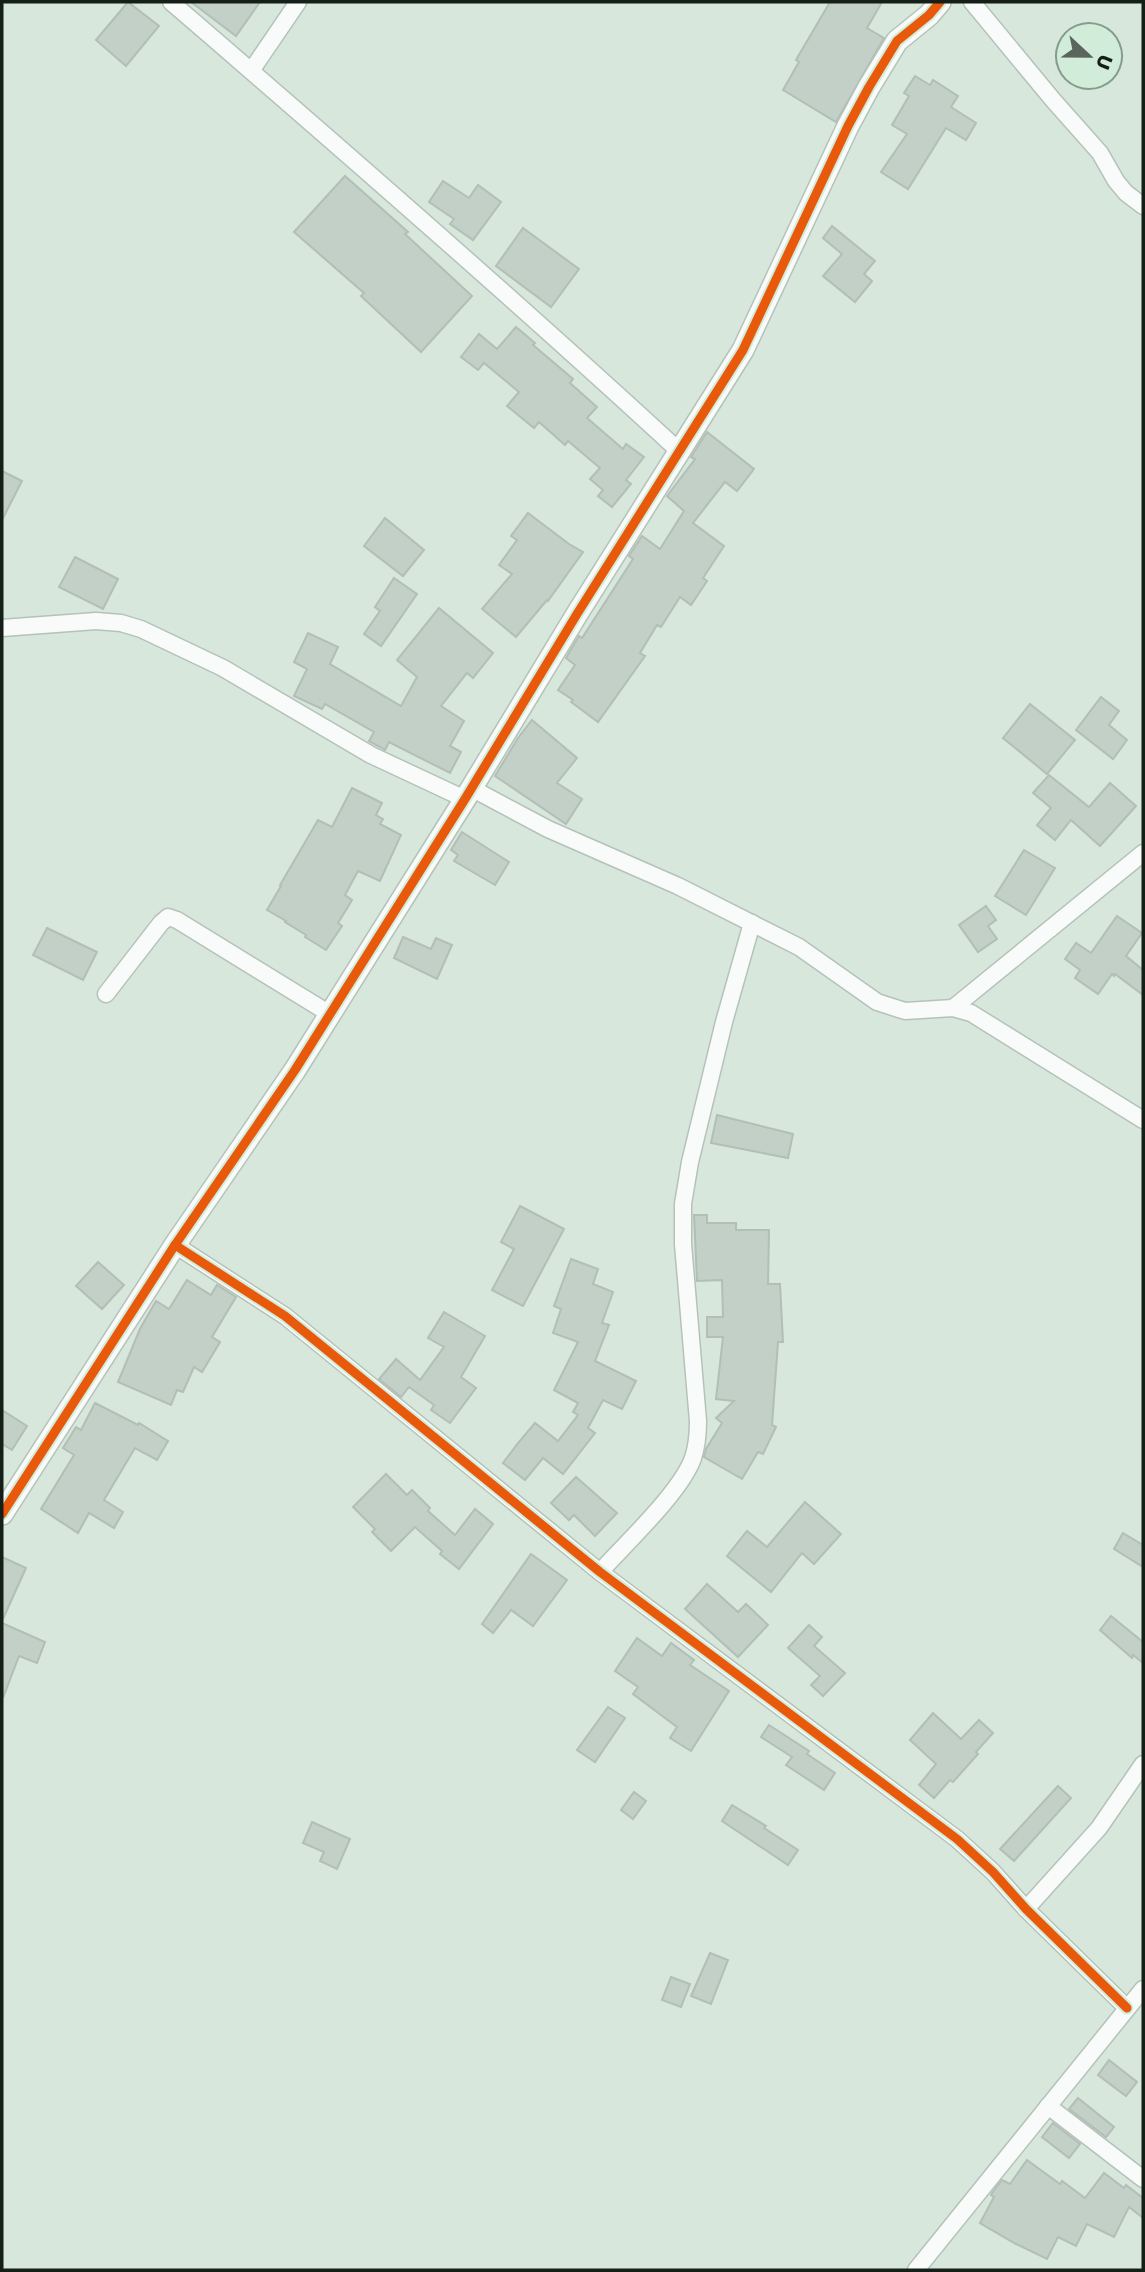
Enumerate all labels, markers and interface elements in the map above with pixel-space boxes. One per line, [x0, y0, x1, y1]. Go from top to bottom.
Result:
north arrow [1054, 21, 1124, 91]
text: U [1092, 52, 1118, 73]

